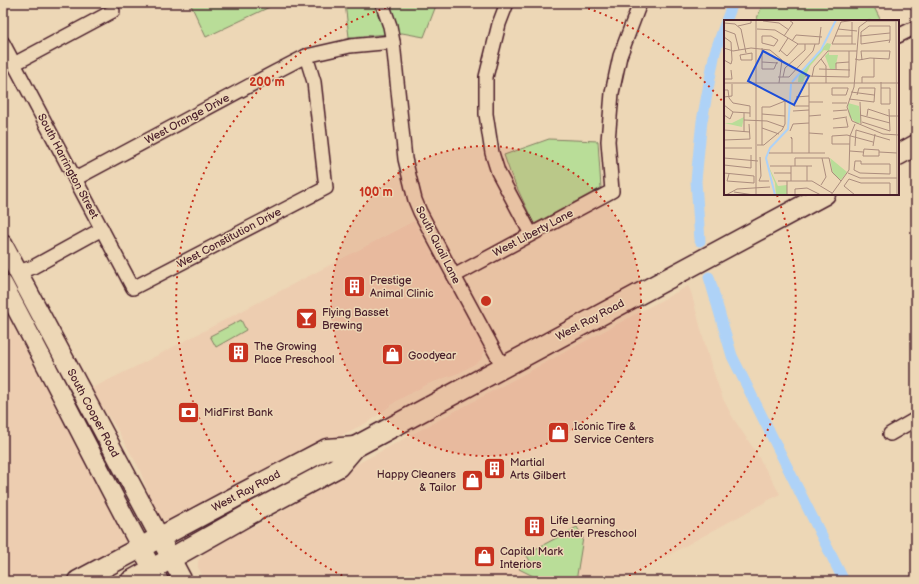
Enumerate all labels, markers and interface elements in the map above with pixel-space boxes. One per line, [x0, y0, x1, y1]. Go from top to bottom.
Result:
inset map [724, 20, 899, 195]
text: 200 m [249, 75, 285, 90]
street label: West Orange Drive [142, 91, 232, 147]
street label: South Harrington Street [35, 111, 102, 221]
text: 100 m [359, 185, 393, 200]
street label: South Quail Lane [413, 204, 463, 286]
street label: West Constitution Drive [175, 205, 284, 271]
street label: West Liberty Lane [491, 206, 576, 260]
building icon: Prestige Animal Clinic [341, 273, 367, 299]
place label: Prestige Animal Clinic [370, 274, 434, 300]
centre of rings [479, 294, 493, 308]
street label: West Ray Road [554, 297, 626, 343]
bar icon: Flying Basset Brewing [293, 305, 319, 331]
place label: Flying Basset Brewing [322, 306, 389, 332]
building icon: The Growing Place Preschool [225, 339, 251, 365]
place label: The Growing Place Preschool [254, 340, 334, 366]
shop icon: Goodyear [380, 342, 406, 368]
place label: Goodyear [408, 349, 457, 362]
street label: South Cooper Road [64, 367, 122, 459]
bank icon: MidFirst Bank [176, 399, 202, 425]
place label: MidFirst Bank [204, 406, 273, 419]
shop icon: Iconic Tire & Service Centers [546, 419, 572, 445]
place label: Iconic Tire & Service Centers [574, 420, 654, 446]
building icon: Martial Arts Gilbert [482, 455, 508, 481]
place label: Martial Arts Gilbert [510, 456, 567, 482]
shop icon: Happy Cleaners & Tailor [459, 467, 485, 493]
street label: West Ray Road [210, 468, 282, 514]
place label: Happy Cleaners & Tailor [377, 468, 457, 494]
building icon: Life Learning Center Preschool [521, 513, 547, 539]
place label: Life Learning Center Preschool [550, 514, 637, 540]
shop icon: Capital Mark Interiors [472, 544, 498, 570]
place label: Capital Mark Interiors [500, 545, 563, 571]

